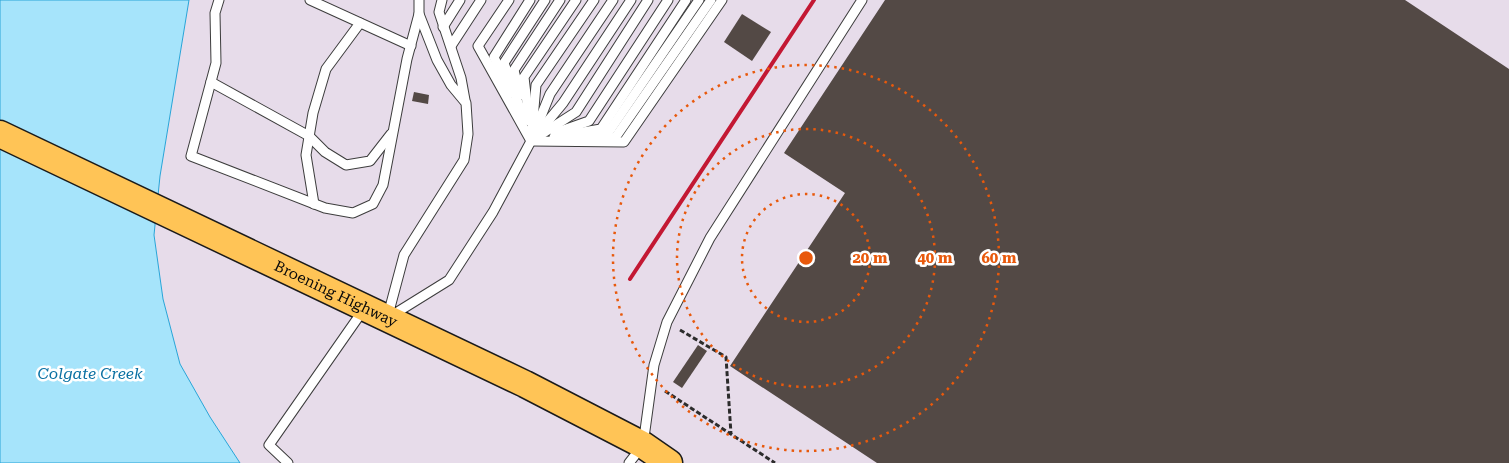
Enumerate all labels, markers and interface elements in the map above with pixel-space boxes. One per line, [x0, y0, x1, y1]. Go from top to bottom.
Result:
centre of rings [797, 249, 815, 267]
text: 20 m [852, 249, 888, 267]
text: 40 m [917, 249, 953, 267]
text: 60 m [981, 249, 1017, 267]
street label: Broening Highway [271, 257, 400, 331]
water label: Colgate Creek [37, 364, 143, 383]

